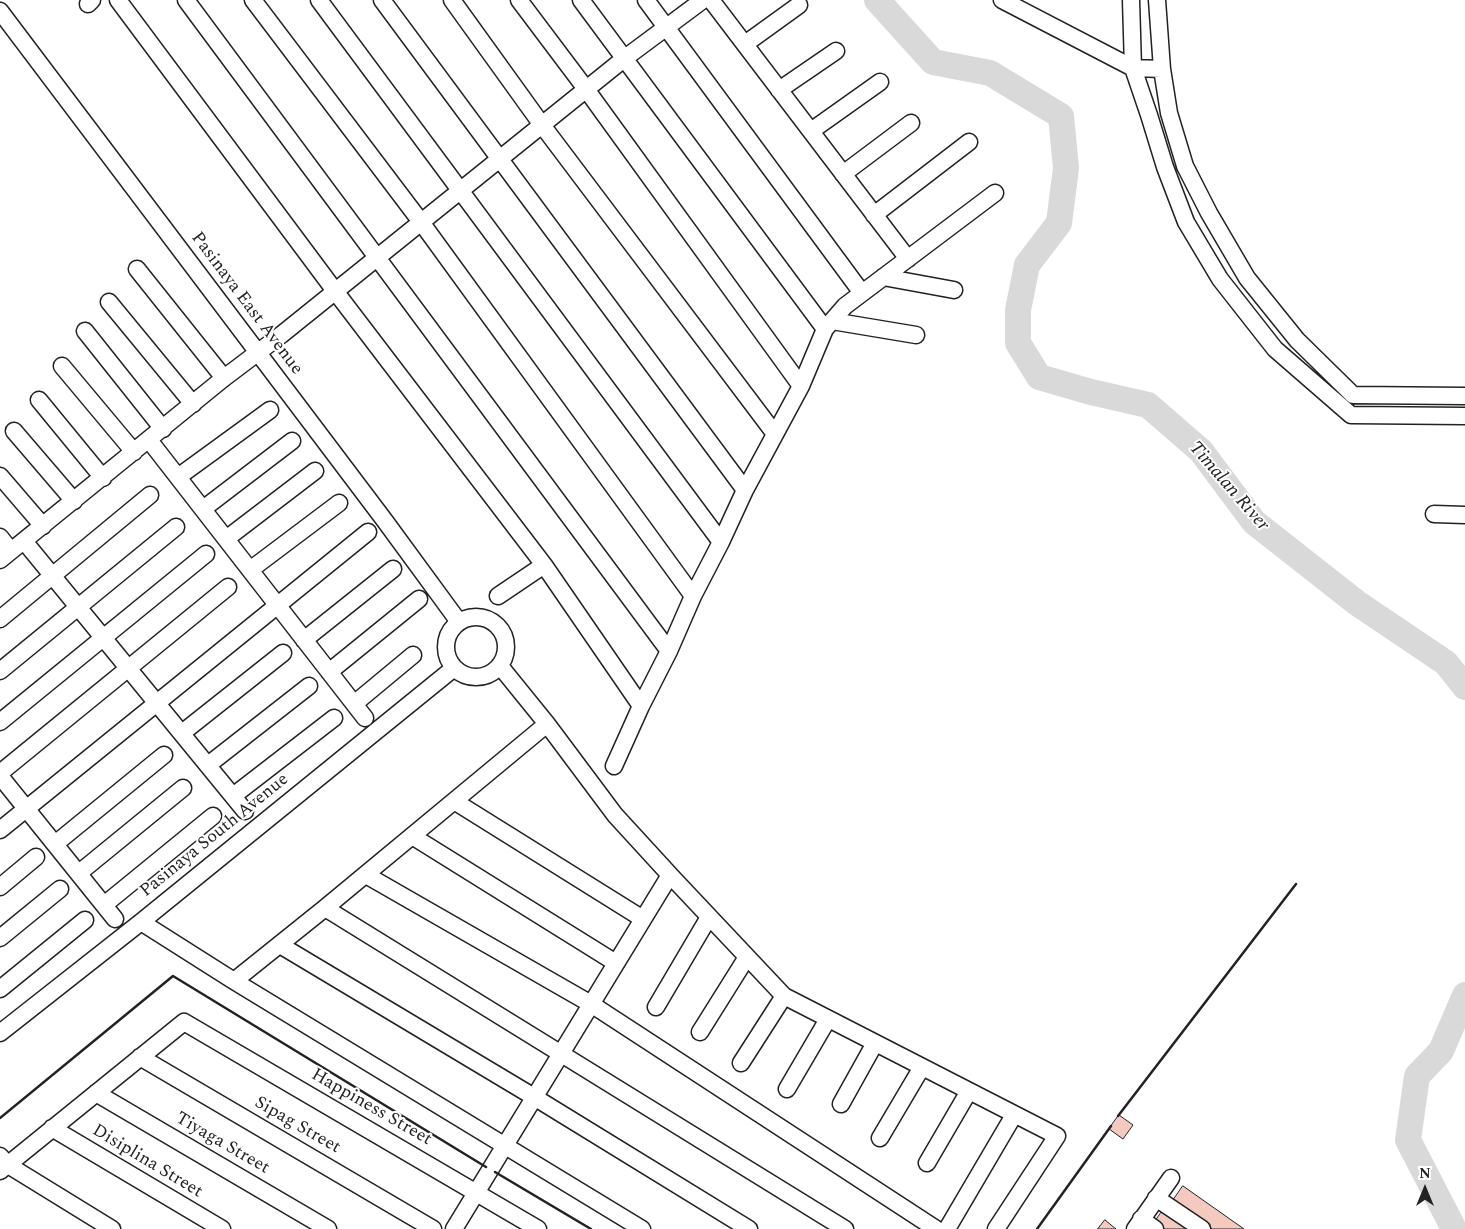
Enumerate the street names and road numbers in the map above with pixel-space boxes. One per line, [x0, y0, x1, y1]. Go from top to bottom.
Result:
street label: Pasinaya East Avenue [185, 228, 307, 380]
street label: Pasinaya South Avenue [136, 769, 294, 903]
street label: Happiness Street [307, 1065, 435, 1151]
street label: Sipag Street [250, 1093, 344, 1159]
street label: Tiyaga Street [171, 1108, 273, 1180]
street label: Disiplina Street [88, 1121, 206, 1203]

